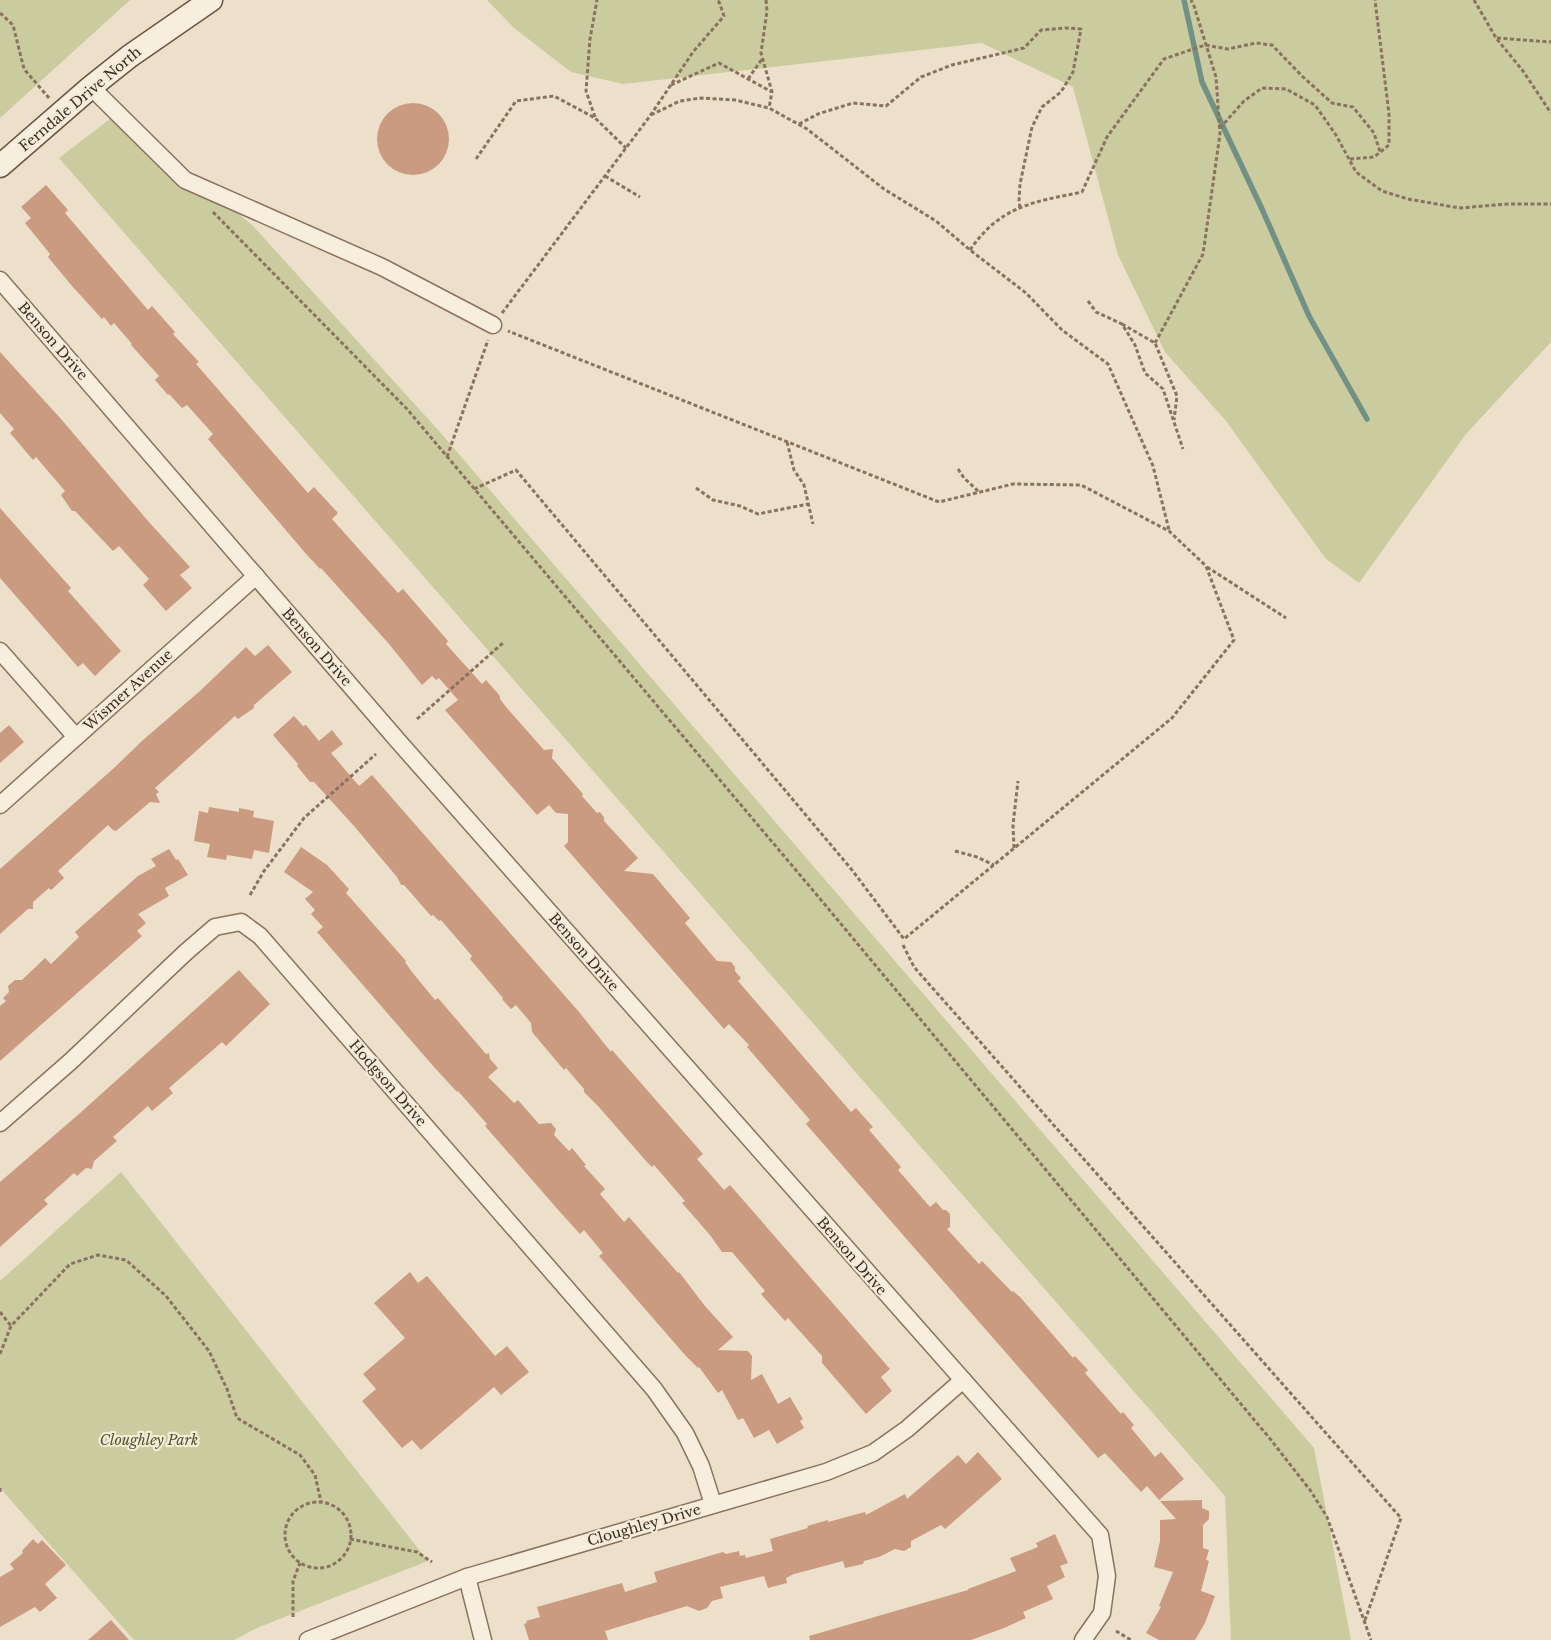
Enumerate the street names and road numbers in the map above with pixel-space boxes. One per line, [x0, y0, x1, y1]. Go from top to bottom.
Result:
street label: Ferndale Drive North [15, 42, 145, 155]
street label: Benson Drive [14, 298, 92, 384]
street label: Benson Drive [278, 604, 356, 690]
street label: Wismer Avenue [79, 645, 176, 735]
street label: Benson Drive [545, 909, 623, 995]
street label: Hodgson Drive [346, 1036, 430, 1130]
street label: Benson Drive [813, 1213, 891, 1299]
street label: Cloughley Drive [585, 1500, 703, 1550]

